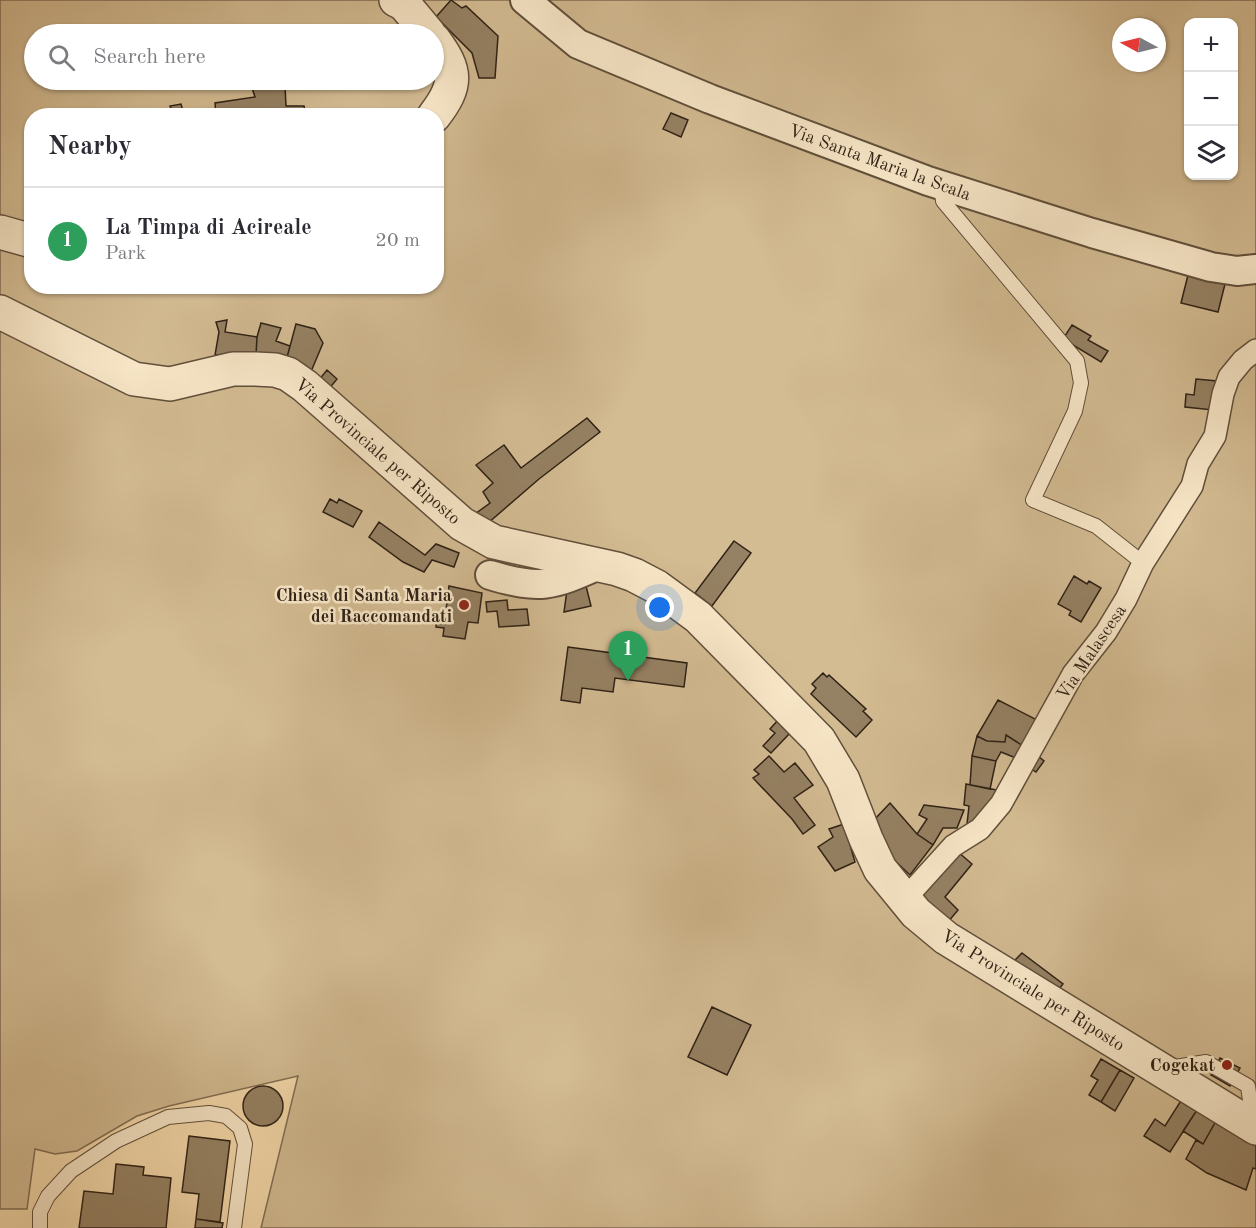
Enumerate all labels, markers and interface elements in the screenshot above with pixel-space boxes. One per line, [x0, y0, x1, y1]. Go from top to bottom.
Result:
north arrow [1112, 18, 1166, 72]
map controls [1184, 18, 1238, 180]
button: + [1184, 18, 1238, 72]
search box [24, 24, 444, 90]
icon: search [45, 41, 78, 74]
text: Search here [93, 46, 206, 68]
button: − [1184, 72, 1238, 126]
street label: Via Santa Maria la Scala [786, 122, 973, 204]
button: layers [1184, 126, 1238, 180]
text: Nearby [48, 134, 132, 160]
text: La Timpa di Acireale [105, 217, 312, 239]
text: 1 [62, 231, 73, 251]
text: 20 m [375, 231, 420, 251]
text: Park [105, 244, 146, 264]
street label: Via Provinciale per Riposto [291, 375, 464, 528]
place label: Chiesa di Santa Maria dei Raccomandati [276, 587, 452, 626]
your location [645, 593, 674, 622]
marker: Chiesa di Santa Maria dei Raccomandati [457, 598, 471, 612]
street label: Via Malascesa [1054, 602, 1130, 703]
pin: 1 [608, 632, 648, 681]
street label: Via Provinciale per Riposto [938, 927, 1127, 1055]
place label: Cogekat [1150, 1057, 1215, 1075]
marker: Cogekat [1220, 1058, 1234, 1072]

